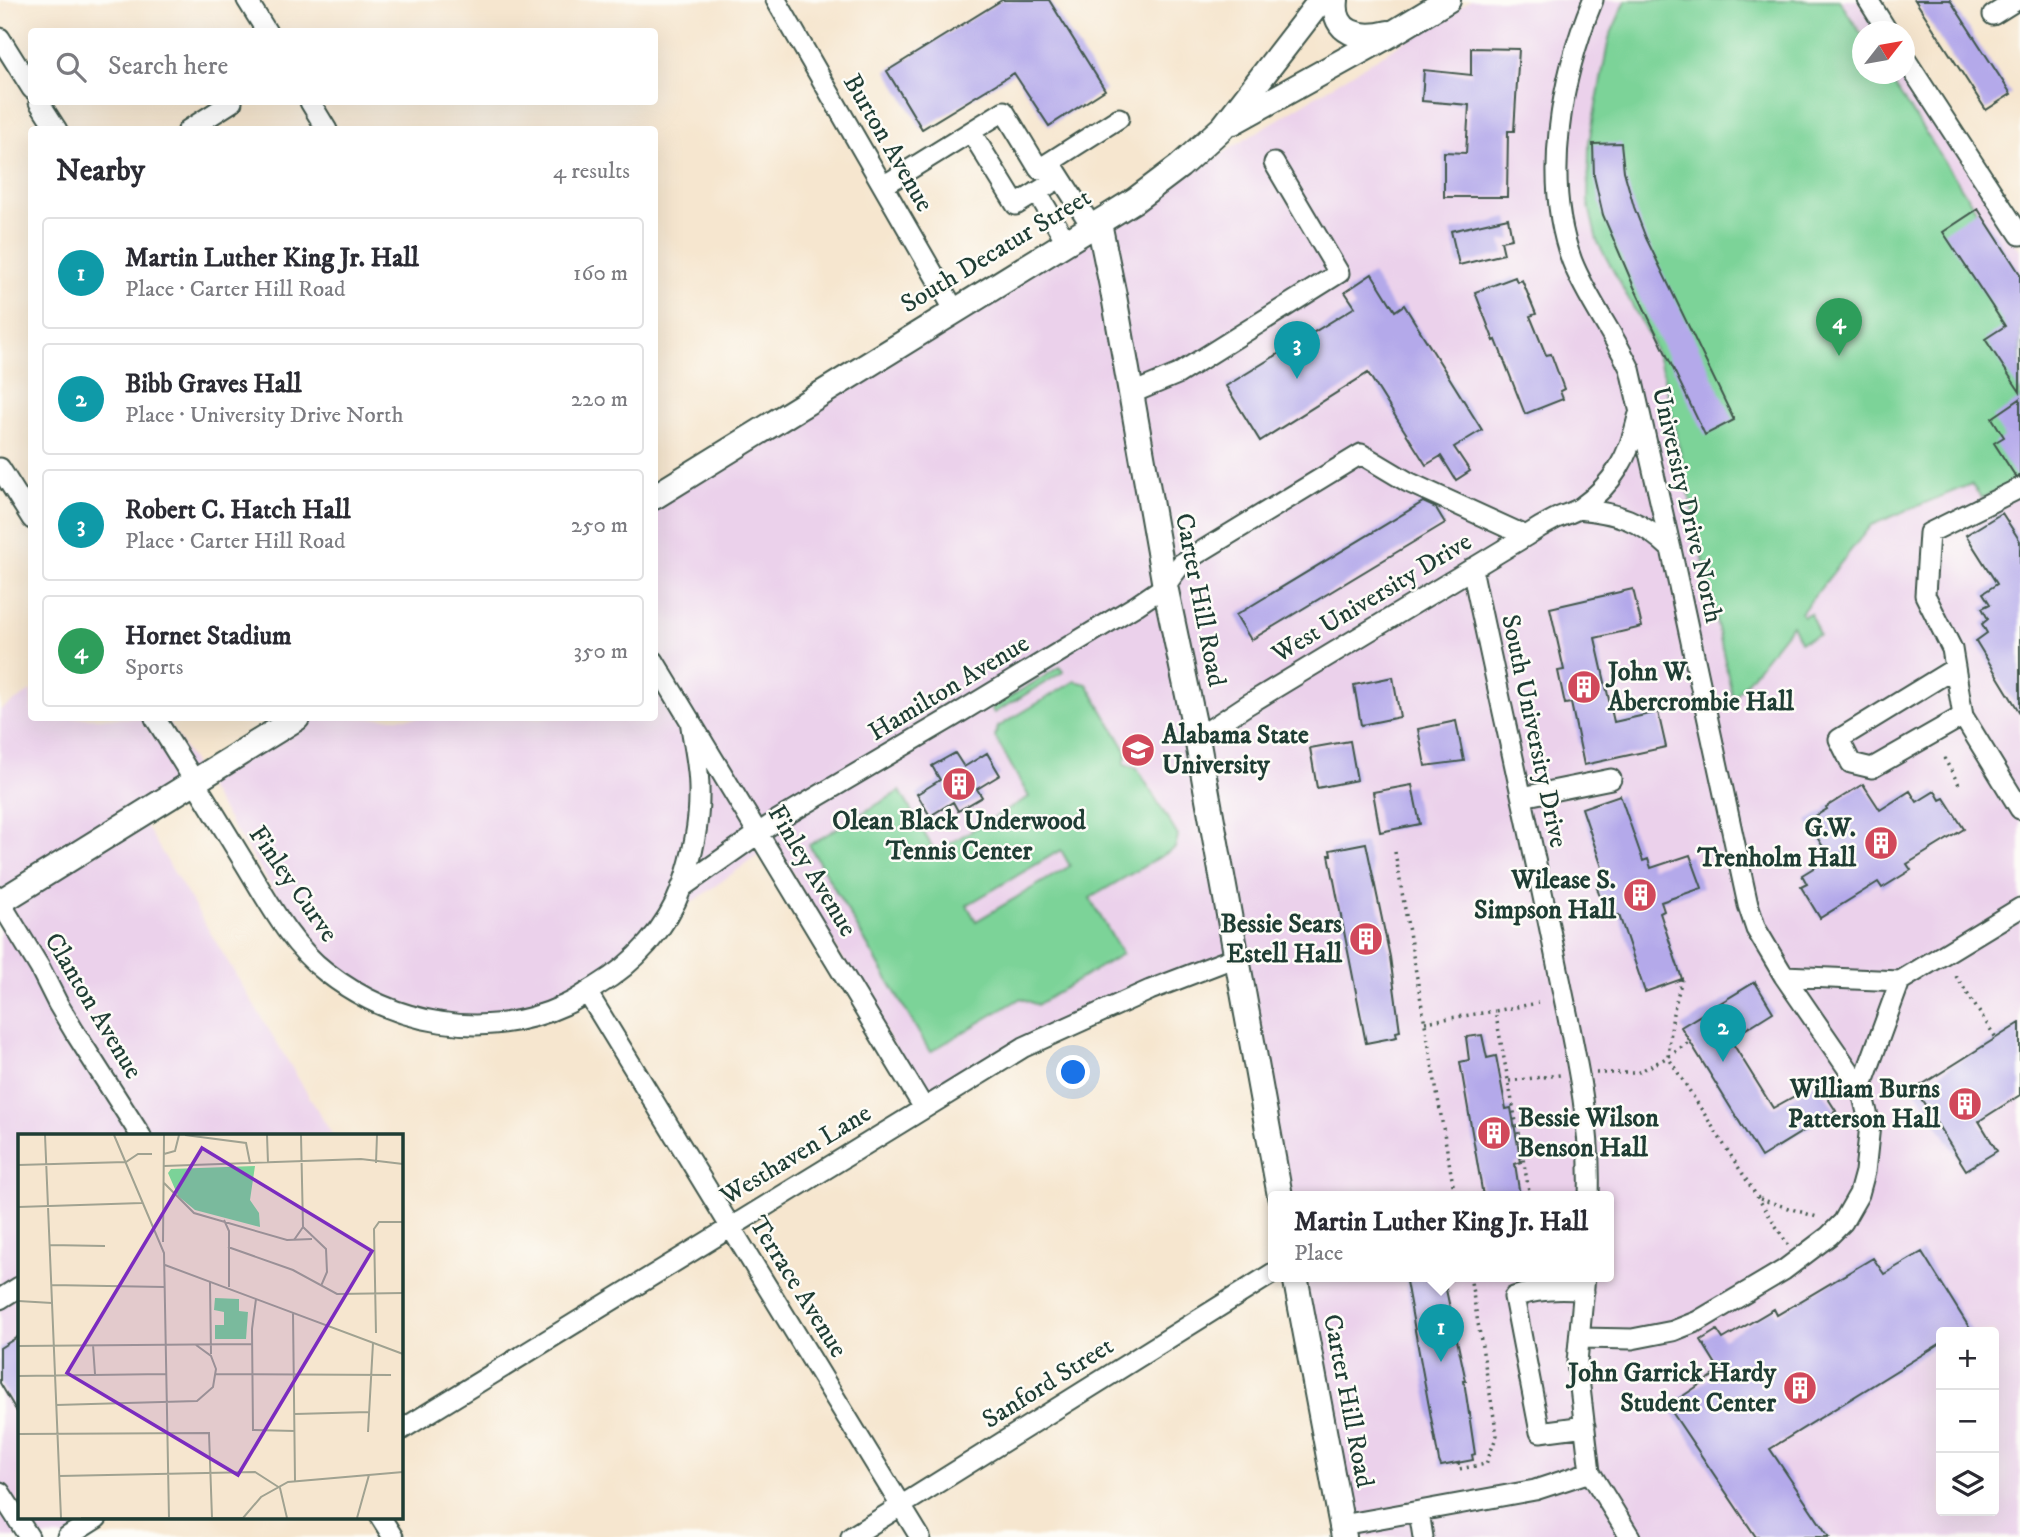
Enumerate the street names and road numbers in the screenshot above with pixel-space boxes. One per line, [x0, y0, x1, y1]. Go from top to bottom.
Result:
street label: Burton Avenue [835, 68, 941, 218]
street label: South Decatur Street [895, 181, 1097, 321]
street label: University Drive North [1644, 384, 1730, 627]
street label: Carter Hill Road [1167, 511, 1233, 690]
street label: West University Drive [1265, 525, 1478, 671]
street label: South University Drive [1493, 611, 1575, 851]
street label: Hamilton Avenue [863, 627, 1035, 749]
street label: Finley Avenue [760, 799, 864, 943]
street label: Finley Curve [241, 819, 345, 949]
street label: Clanton Avenue [36, 927, 150, 1085]
street label: Westhaven Lane [714, 1097, 877, 1214]
street label: Terrace Avenue [741, 1210, 855, 1364]
street label: Carter Hill Road [1315, 1312, 1381, 1491]
street label: Sanford Street [976, 1330, 1120, 1436]

